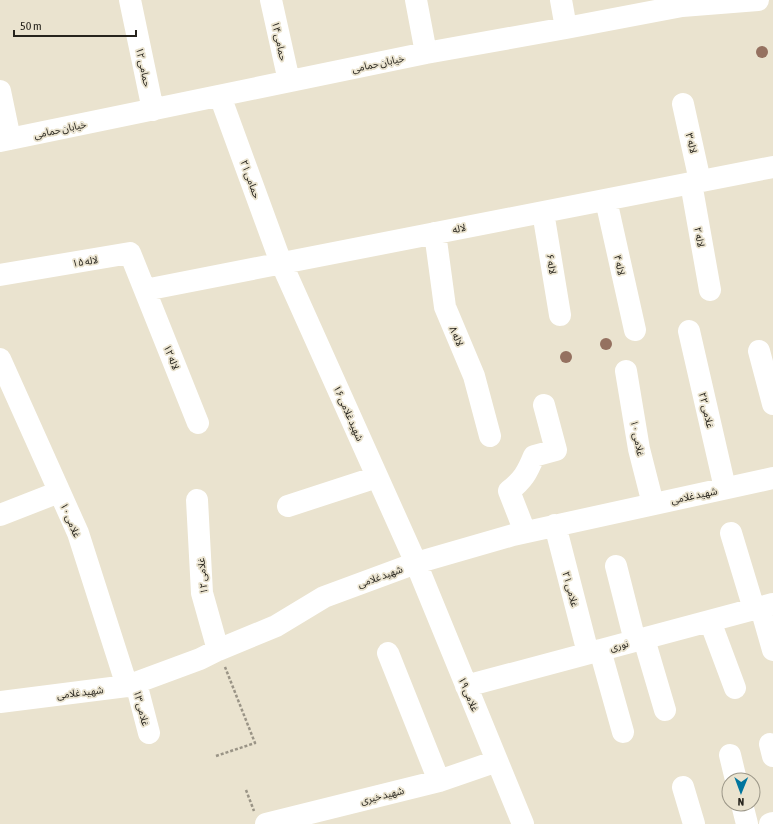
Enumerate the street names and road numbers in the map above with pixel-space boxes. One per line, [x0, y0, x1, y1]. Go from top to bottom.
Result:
street label: حمامی ۱۴ [270, 20, 289, 62]
street label: حمامی ۱۲ [134, 46, 153, 88]
street label: خیابان حمامی [351, 53, 406, 74]
street label: خیابان حمامی [33, 119, 88, 140]
street label: لاله ۳ [684, 132, 699, 154]
street label: حمامی ۲۱ [239, 158, 263, 200]
street label: لاله [452, 222, 467, 235]
street label: لاله ۲ [692, 226, 707, 248]
street label: لاله ۶ [544, 253, 559, 275]
street label: لاله ۱۵ [71, 254, 99, 269]
street label: لاله ۴ [612, 254, 627, 276]
street label: لاله ۸ [447, 325, 466, 348]
street label: لاله ۱۲ [162, 343, 182, 371]
street label: شهید غلامی ۱۶ [331, 384, 366, 443]
street label: غلامی ۲۲ [697, 391, 716, 429]
street label: غلامی ۱۰ [629, 419, 646, 457]
street label: شهید غلامی [670, 485, 718, 506]
street label: غلامی ۱۰ [58, 501, 83, 539]
street label: غلامی ۱۲ [195, 557, 210, 595]
street label: شهید غلامی [356, 563, 404, 590]
street label: غلامی ۲۱ [560, 570, 581, 608]
street label: نوری [609, 638, 630, 654]
street label: غلامی ۱۹ [456, 675, 481, 713]
street label: شهید غلامی [56, 684, 104, 701]
street label: غلامی ۱۳ [132, 689, 151, 727]
street label: شهید خیری [359, 785, 405, 807]

